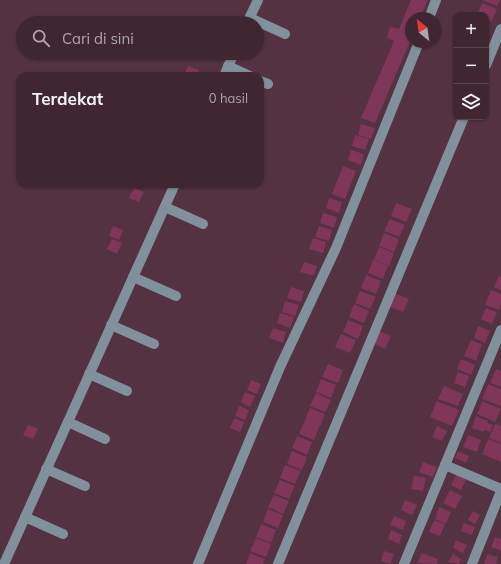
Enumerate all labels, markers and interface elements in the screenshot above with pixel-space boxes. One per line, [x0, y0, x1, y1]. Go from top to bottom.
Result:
north arrow [405, 12, 441, 48]
map controls [453, 12, 489, 120]
button: + [453, 12, 489, 48]
search box [16, 16, 264, 60]
icon: search [30, 27, 52, 49]
text: Cari di sini [62, 29, 134, 48]
button: − [453, 48, 489, 84]
button: layers [453, 84, 489, 120]
text: Terdekat [32, 88, 103, 109]
text: 0 hasil [209, 90, 248, 106]

